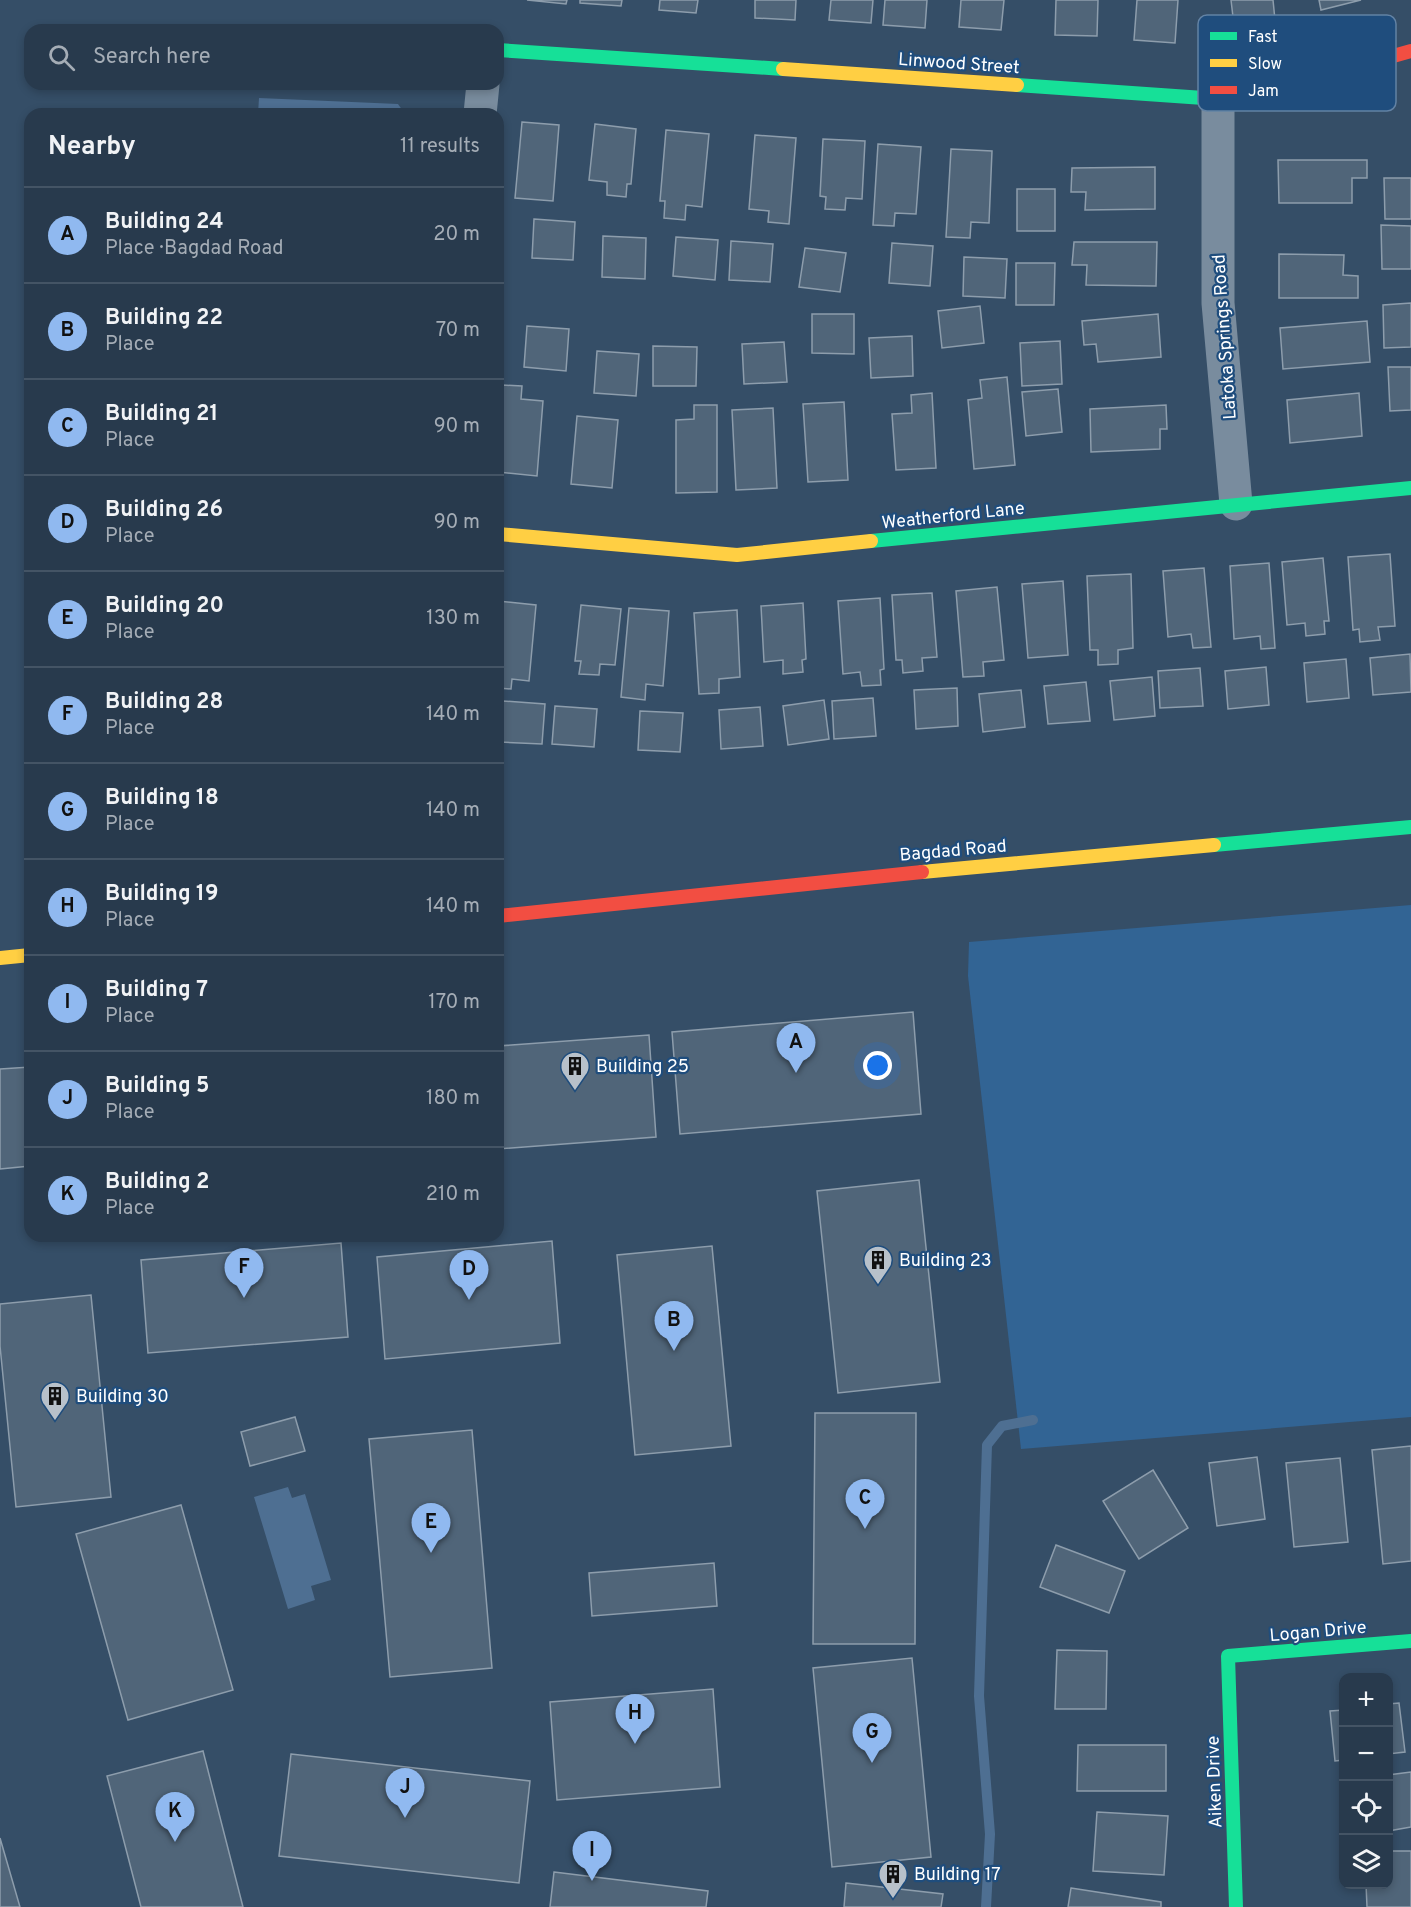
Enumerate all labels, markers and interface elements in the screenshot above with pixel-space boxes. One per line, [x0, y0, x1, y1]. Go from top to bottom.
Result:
legend [1198, 15, 1396, 111]
search box [24, 24, 504, 90]
text: Fast [1248, 28, 1278, 48]
icon: search [45, 41, 78, 74]
text: Search here [93, 44, 211, 71]
street label: Linwood Street [897, 49, 1020, 80]
text: Slow [1248, 55, 1282, 75]
text: Jam [1248, 82, 1279, 102]
text: Nearby [48, 131, 136, 164]
text: 11 results [400, 134, 480, 160]
text: Building 24 [105, 209, 224, 236]
text: A [60, 222, 75, 248]
text: 20 m [433, 222, 480, 248]
text: Place · Bagdad Road [105, 236, 284, 262]
street label: Latoka Springs Road [1208, 253, 1243, 420]
text: Building 22 [105, 305, 223, 332]
text: B [61, 318, 74, 344]
text: 70 m [436, 318, 480, 344]
text: Place [105, 332, 155, 358]
text: Building 21 [105, 401, 218, 428]
text: C [61, 414, 74, 440]
text: 90 m [434, 414, 480, 440]
text: Place [105, 428, 155, 454]
text: Building 26 [105, 497, 223, 524]
street label: Weatherford Lane [881, 498, 1026, 535]
text: D [60, 510, 75, 536]
text: 90 m [434, 510, 480, 536]
text: Place [105, 524, 155, 550]
text: Building 20 [105, 593, 224, 620]
text: E [61, 606, 74, 632]
text: 130 m [426, 606, 480, 632]
text: Place [105, 620, 155, 646]
text: Building 28 [105, 689, 223, 716]
text: F [62, 702, 73, 728]
text: 140 m [426, 702, 480, 728]
text: Place [105, 716, 155, 742]
text: Building 18 [105, 785, 219, 812]
text: G [61, 798, 74, 824]
text: 140 m [426, 798, 480, 824]
text: Place [105, 812, 155, 838]
street label: Bagdad Road [899, 835, 1008, 868]
text: Building 19 [105, 881, 218, 908]
text: H [60, 894, 75, 920]
text: 140 m [426, 894, 480, 920]
text: Place [105, 908, 155, 934]
text: Building 7 [105, 977, 208, 1004]
text: I [65, 990, 70, 1016]
text: 170 m [428, 990, 480, 1016]
text: Place [105, 1004, 155, 1030]
pin: A [776, 1024, 816, 1073]
building icon: Building 25 [559, 1050, 591, 1092]
your location [863, 1051, 892, 1080]
place label: Building 25 [596, 1056, 689, 1079]
text: Building 5 [105, 1073, 210, 1100]
text: J [62, 1086, 73, 1112]
text: 180 m [426, 1086, 480, 1112]
text: Place [105, 1100, 155, 1126]
text: Building 2 [105, 1169, 210, 1196]
text: K [60, 1182, 75, 1208]
text: 210 m [426, 1182, 480, 1208]
text: Place [105, 1196, 155, 1222]
building icon: Building 23 [862, 1244, 894, 1286]
pin: F [224, 1248, 264, 1298]
pin: D [450, 1250, 488, 1300]
place label: Building 23 [899, 1250, 992, 1273]
pin: B [654, 1302, 694, 1351]
building icon: Building 30 [39, 1380, 71, 1422]
place label: Building 30 [76, 1386, 169, 1409]
pin: C [846, 1480, 884, 1529]
pin: E [412, 1504, 450, 1553]
street label: Logan Drive [1269, 1617, 1368, 1648]
map controls [1339, 1673, 1393, 1889]
button: + [1339, 1673, 1393, 1727]
pin: H [616, 1694, 654, 1744]
pin: G [852, 1714, 892, 1763]
button: − [1339, 1727, 1393, 1781]
street label: Aiken Drive [1202, 1735, 1229, 1829]
pin: J [386, 1768, 424, 1818]
button: locate [1339, 1781, 1393, 1835]
pin: K [156, 1792, 195, 1842]
pin: I [572, 1832, 612, 1881]
button: layers [1339, 1835, 1393, 1889]
building icon: Building 17 [877, 1858, 909, 1900]
place label: Building 17 [914, 1864, 1001, 1887]

